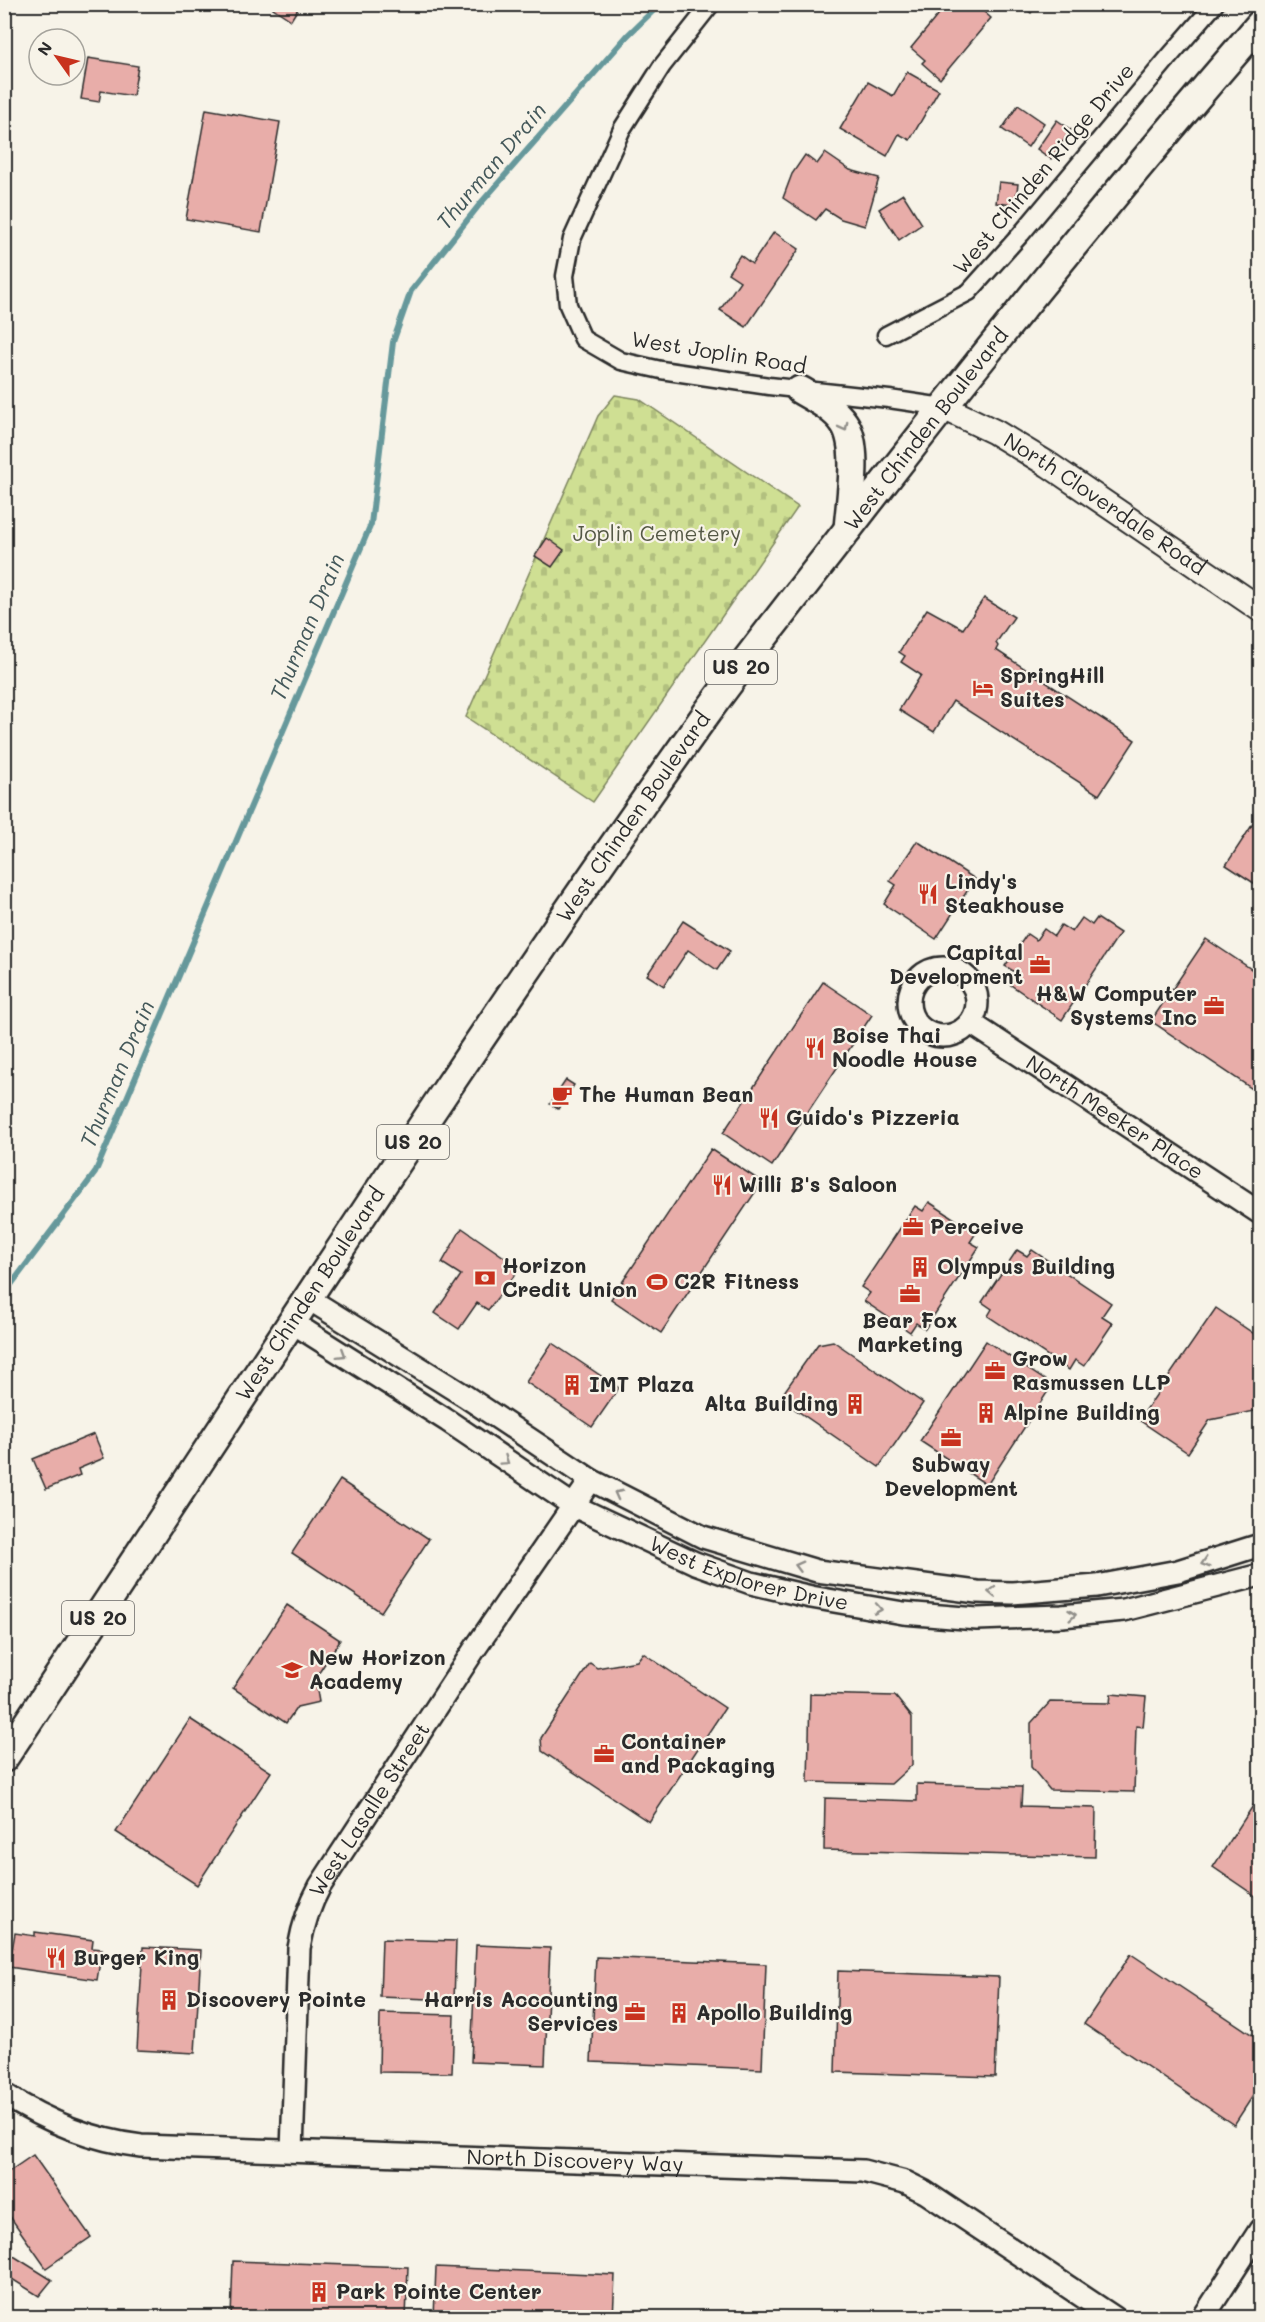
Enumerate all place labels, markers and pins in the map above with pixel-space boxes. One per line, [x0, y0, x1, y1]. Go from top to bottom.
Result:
place label: SpringHill Suites [1000, 661, 1104, 712]
hotel icon: SpringHill Suites [971, 676, 995, 700]
place label: Lindy's Steakhouse [945, 867, 1064, 918]
restaurant icon: Lindy's Steakhouse [916, 882, 940, 906]
place label: Capital Development [889, 938, 1023, 989]
office icon: Capital Development [1028, 953, 1052, 977]
place label: H&W Computer Systems Inc [1036, 979, 1197, 1031]
office icon: H&W Computer Systems Inc [1202, 994, 1226, 1018]
place label: Boise Thai Noodle House [832, 1021, 977, 1072]
restaurant icon: Boise Thai Noodle House [803, 1036, 827, 1060]
place label: The Human Bean [579, 1080, 753, 1107]
cafe icon: The Human Bean [550, 1083, 574, 1107]
place label: Guido's Pizzeria [786, 1103, 960, 1130]
restaurant icon: Guido's Pizzeria [757, 1106, 781, 1130]
place label: Willi B's Saloon [739, 1170, 897, 1197]
restaurant icon: Willi B's Saloon [710, 1173, 734, 1197]
place label: Perceive [930, 1212, 1024, 1239]
office icon: Perceive [901, 1215, 925, 1239]
place label: Horizon Credit Union [502, 1251, 637, 1302]
place label: Olympus Building [937, 1252, 1115, 1280]
building icon: Olympus Building [908, 1255, 932, 1279]
bank icon: Horizon Credit Union [473, 1266, 497, 1290]
place label: C2R Fitness [674, 1267, 799, 1294]
sports icon: C2R Fitness [645, 1270, 669, 1294]
office icon: Bear Fox Marketing [898, 1282, 922, 1306]
place label: Bear Fox Marketing [857, 1306, 963, 1357]
place label: Grow Rasmussen LLP [1012, 1344, 1171, 1395]
office icon: Grow Rasmussen LLP [983, 1359, 1007, 1383]
place label: IMT Plaza [589, 1370, 694, 1397]
building icon: IMT Plaza [560, 1373, 584, 1397]
place label: Alta Building [704, 1389, 838, 1416]
building icon: Alta Building [843, 1392, 867, 1416]
place label: Alpine Building [1003, 1398, 1160, 1425]
building icon: Alpine Building [974, 1401, 998, 1425]
office icon: Subway Development [939, 1426, 963, 1450]
place label: Subway Development [884, 1450, 1018, 1501]
place label: New Horizon Academy [309, 1643, 446, 1695]
school or university icon: New Horizon Academy [280, 1658, 304, 1682]
place label: Container and Packaging [621, 1727, 775, 1778]
office icon: Container and Packaging [592, 1742, 616, 1766]
place label: Burger King [73, 1943, 199, 1970]
restaurant icon: Burger King [44, 1946, 68, 1970]
place label: Discovery Pointe [186, 1985, 366, 2013]
place label: Harris Accounting Services [423, 1985, 618, 2036]
building icon: Discovery Pointe [157, 1988, 181, 2012]
place label: Apollo Building [696, 1998, 852, 2025]
office icon: Harris Accounting Services [623, 2000, 647, 2024]
building icon: Apollo Building [667, 2001, 691, 2025]
place label: Park Pointe Center [336, 2277, 542, 2304]
building icon: Park Pointe Center [307, 2280, 331, 2304]

